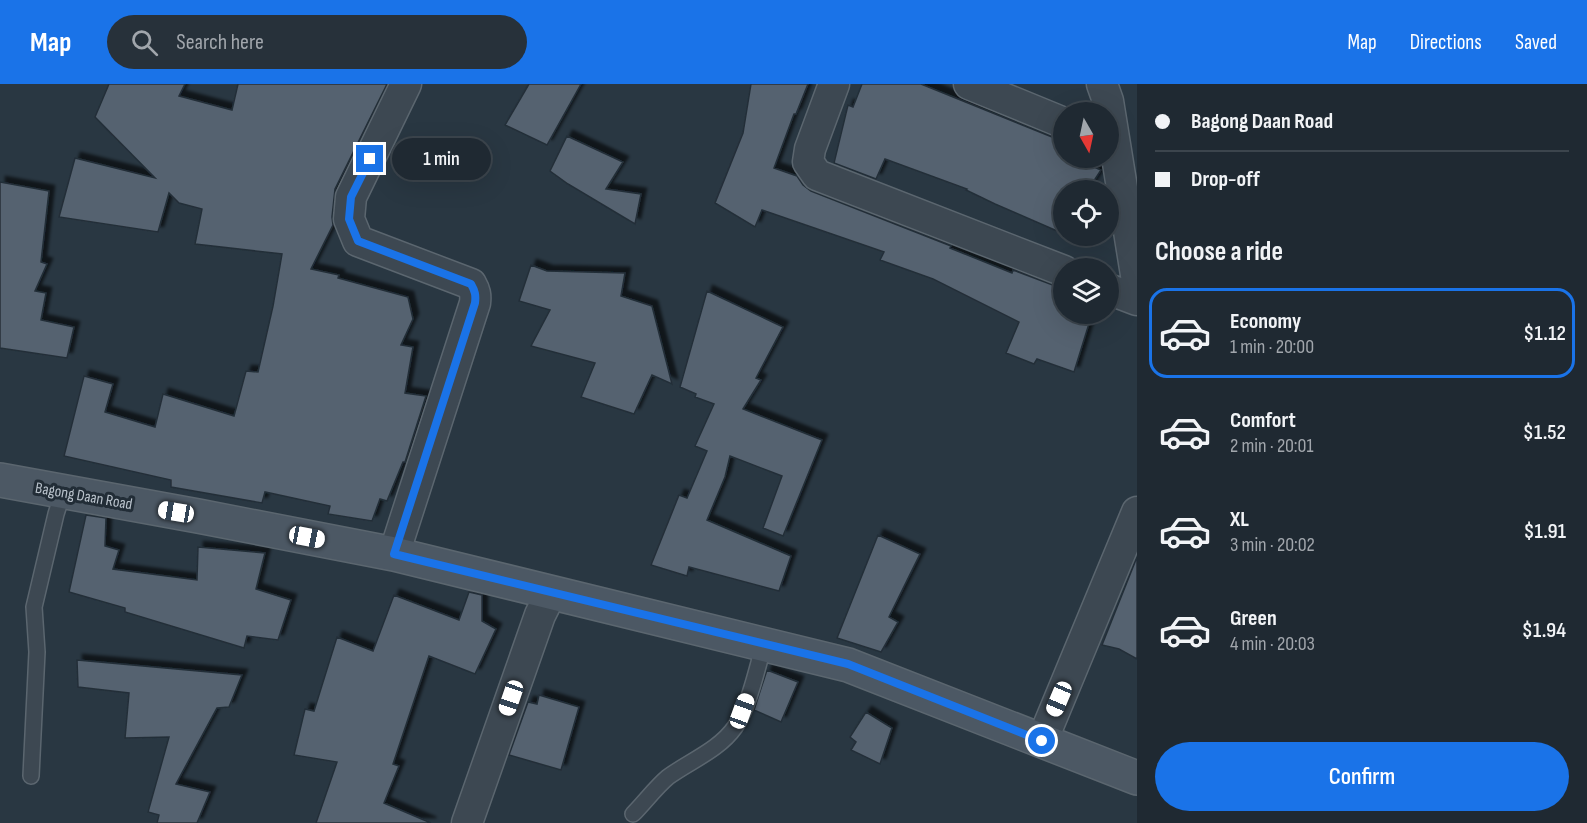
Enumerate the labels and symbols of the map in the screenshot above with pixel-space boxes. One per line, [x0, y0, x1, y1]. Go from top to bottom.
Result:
north arrow [1053, 102, 1119, 168]
callout: 1 min [391, 138, 490, 180]
route end [356, 145, 383, 172]
street label: Bagong Daan Road [34, 479, 134, 514]
car [157, 500, 195, 524]
car [288, 525, 326, 549]
car [497, 678, 525, 718]
car [1044, 679, 1074, 719]
car [727, 691, 757, 731]
route start [1028, 727, 1055, 754]

